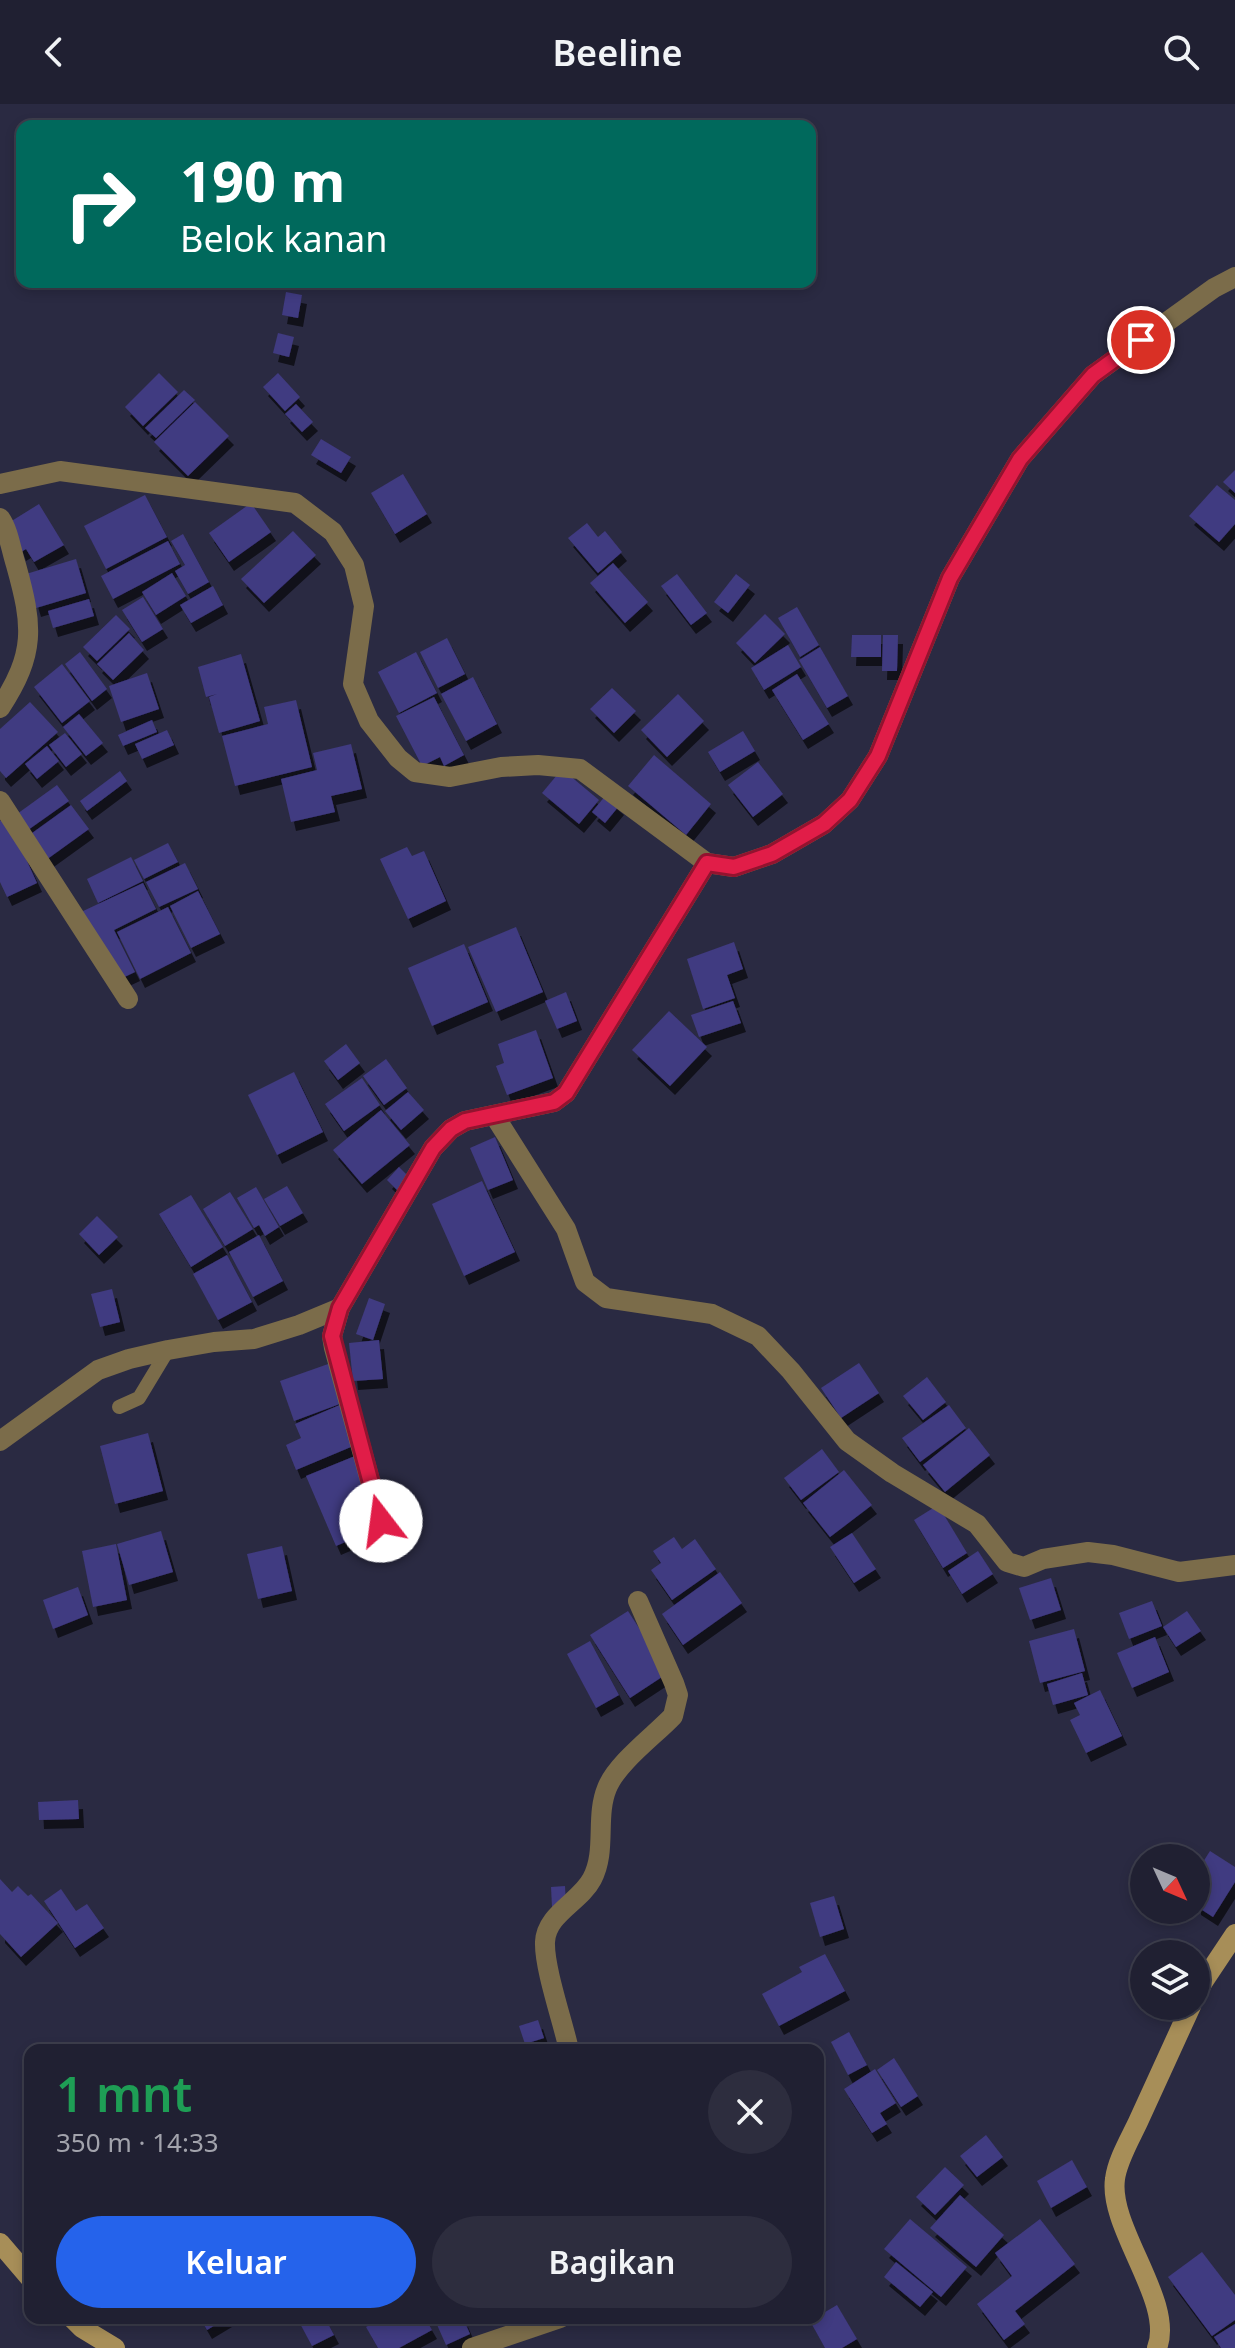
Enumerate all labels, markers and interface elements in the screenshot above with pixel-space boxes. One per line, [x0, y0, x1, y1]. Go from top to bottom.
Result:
text: Beeline [552, 28, 683, 77]
icon: back [32, 30, 76, 74]
icon: search [1159, 30, 1203, 74]
text: 190 m [180, 142, 345, 218]
icon: right [48, 152, 152, 256]
text: Belok kanan [180, 214, 387, 263]
pin [1107, 306, 1175, 374]
icon: arrive [1119, 318, 1163, 362]
position arrow [339, 1479, 423, 1563]
north arrow [1130, 1844, 1210, 1924]
map controls [1130, 1844, 1210, 2020]
button: layers [1130, 1940, 1210, 2020]
text: 1 mnt [56, 2061, 192, 2126]
button: close [708, 2070, 792, 2154]
text: 350 m · 14:33 [56, 2124, 219, 2160]
button: Keluar [56, 2216, 416, 2308]
button: Bagikan [432, 2216, 792, 2308]

